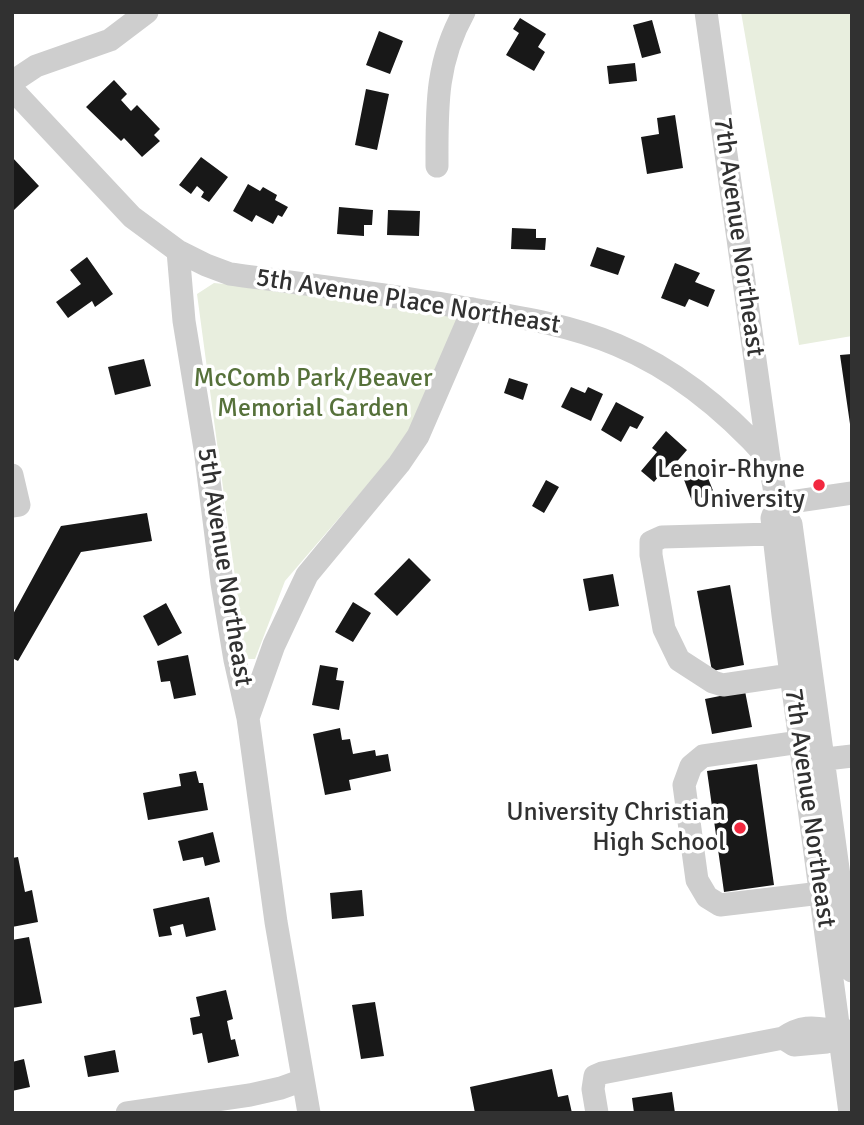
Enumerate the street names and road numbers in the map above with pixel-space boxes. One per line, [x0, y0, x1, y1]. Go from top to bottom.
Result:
street label: 7th Avenue Northeast [706, 115, 770, 359]
street label: 5th Avenue Place Northeast [254, 263, 562, 341]
street label: 5th Avenue Northeast [190, 445, 258, 689]
street label: 7th Avenue Northeast [777, 686, 841, 930]

